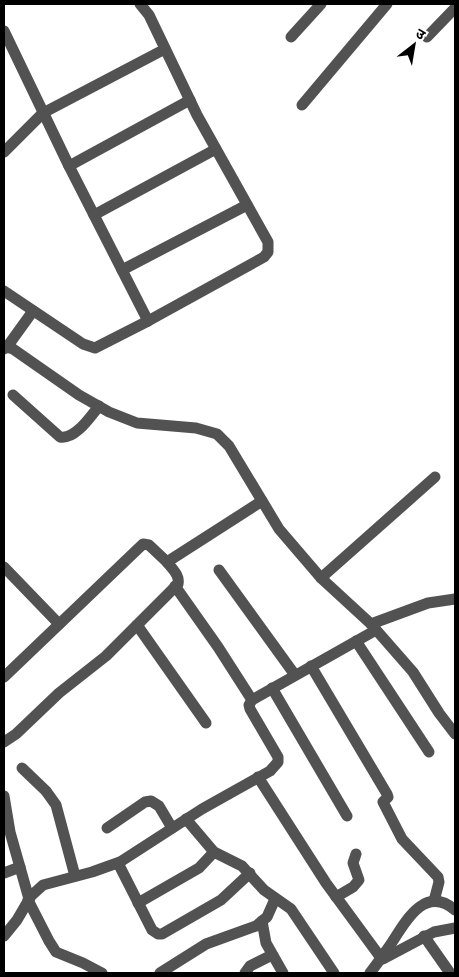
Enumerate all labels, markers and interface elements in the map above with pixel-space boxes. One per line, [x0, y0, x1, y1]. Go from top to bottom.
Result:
north arrow [389, 20, 439, 70]
text: उ [413, 23, 430, 44]

